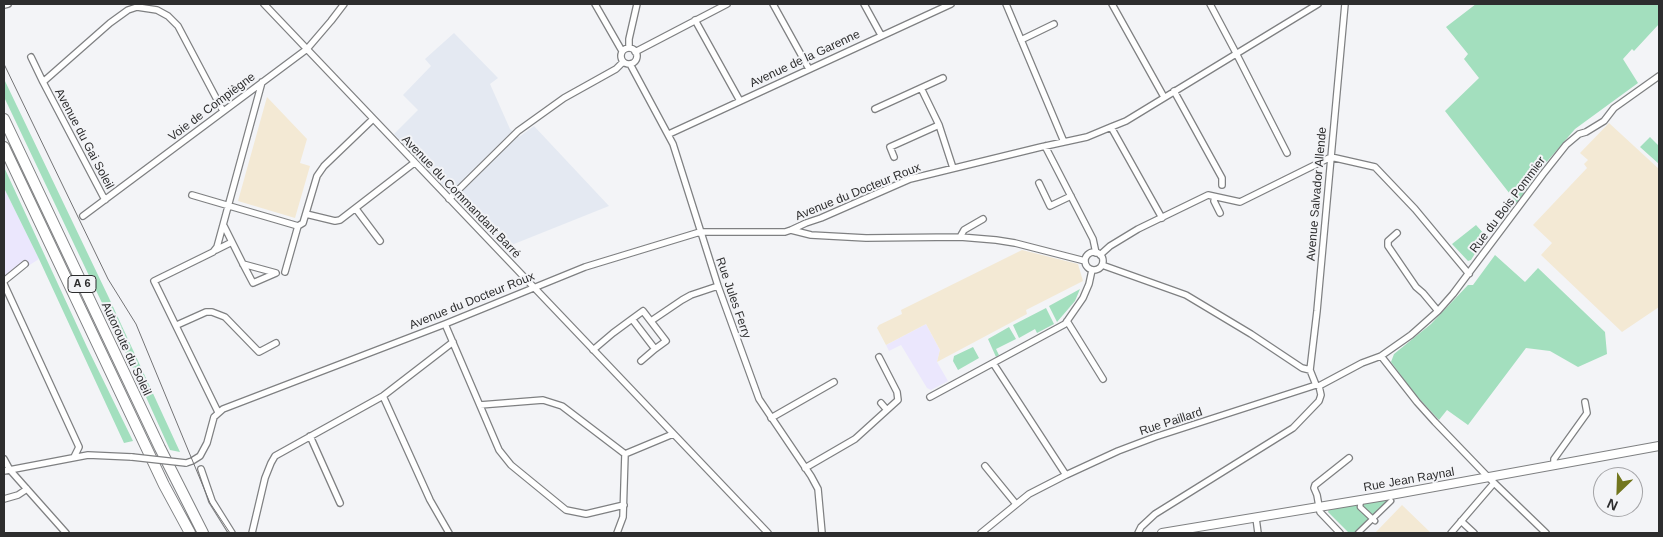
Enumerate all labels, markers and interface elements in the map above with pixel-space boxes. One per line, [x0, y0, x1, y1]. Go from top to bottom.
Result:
street label: Avenue de la Garenne [748, 27, 862, 91]
street label: Voie de Compiègne [166, 70, 258, 144]
street label: Avenue du Gai Soleil [51, 86, 117, 192]
street label: Avenue Salvador Allende [1304, 126, 1330, 262]
street label: Avenue du Commandant Barré [398, 133, 524, 261]
street label: Rue du Bois Pommier [1467, 154, 1549, 256]
street label: Avenue du Docteur Roux [793, 160, 923, 224]
street label: Rue Jules Ferry [712, 256, 754, 340]
street label: Avenue du Docteur Roux [407, 269, 537, 333]
road number: A 6 [68, 276, 96, 292]
street label: Autoroute du Soleil [98, 300, 154, 398]
street label: Rue Paillard [1138, 405, 1204, 439]
street label: Rue Jean Raynal [1362, 465, 1456, 495]
north arrow [1593, 467, 1643, 517]
text: N [1604, 495, 1620, 514]

